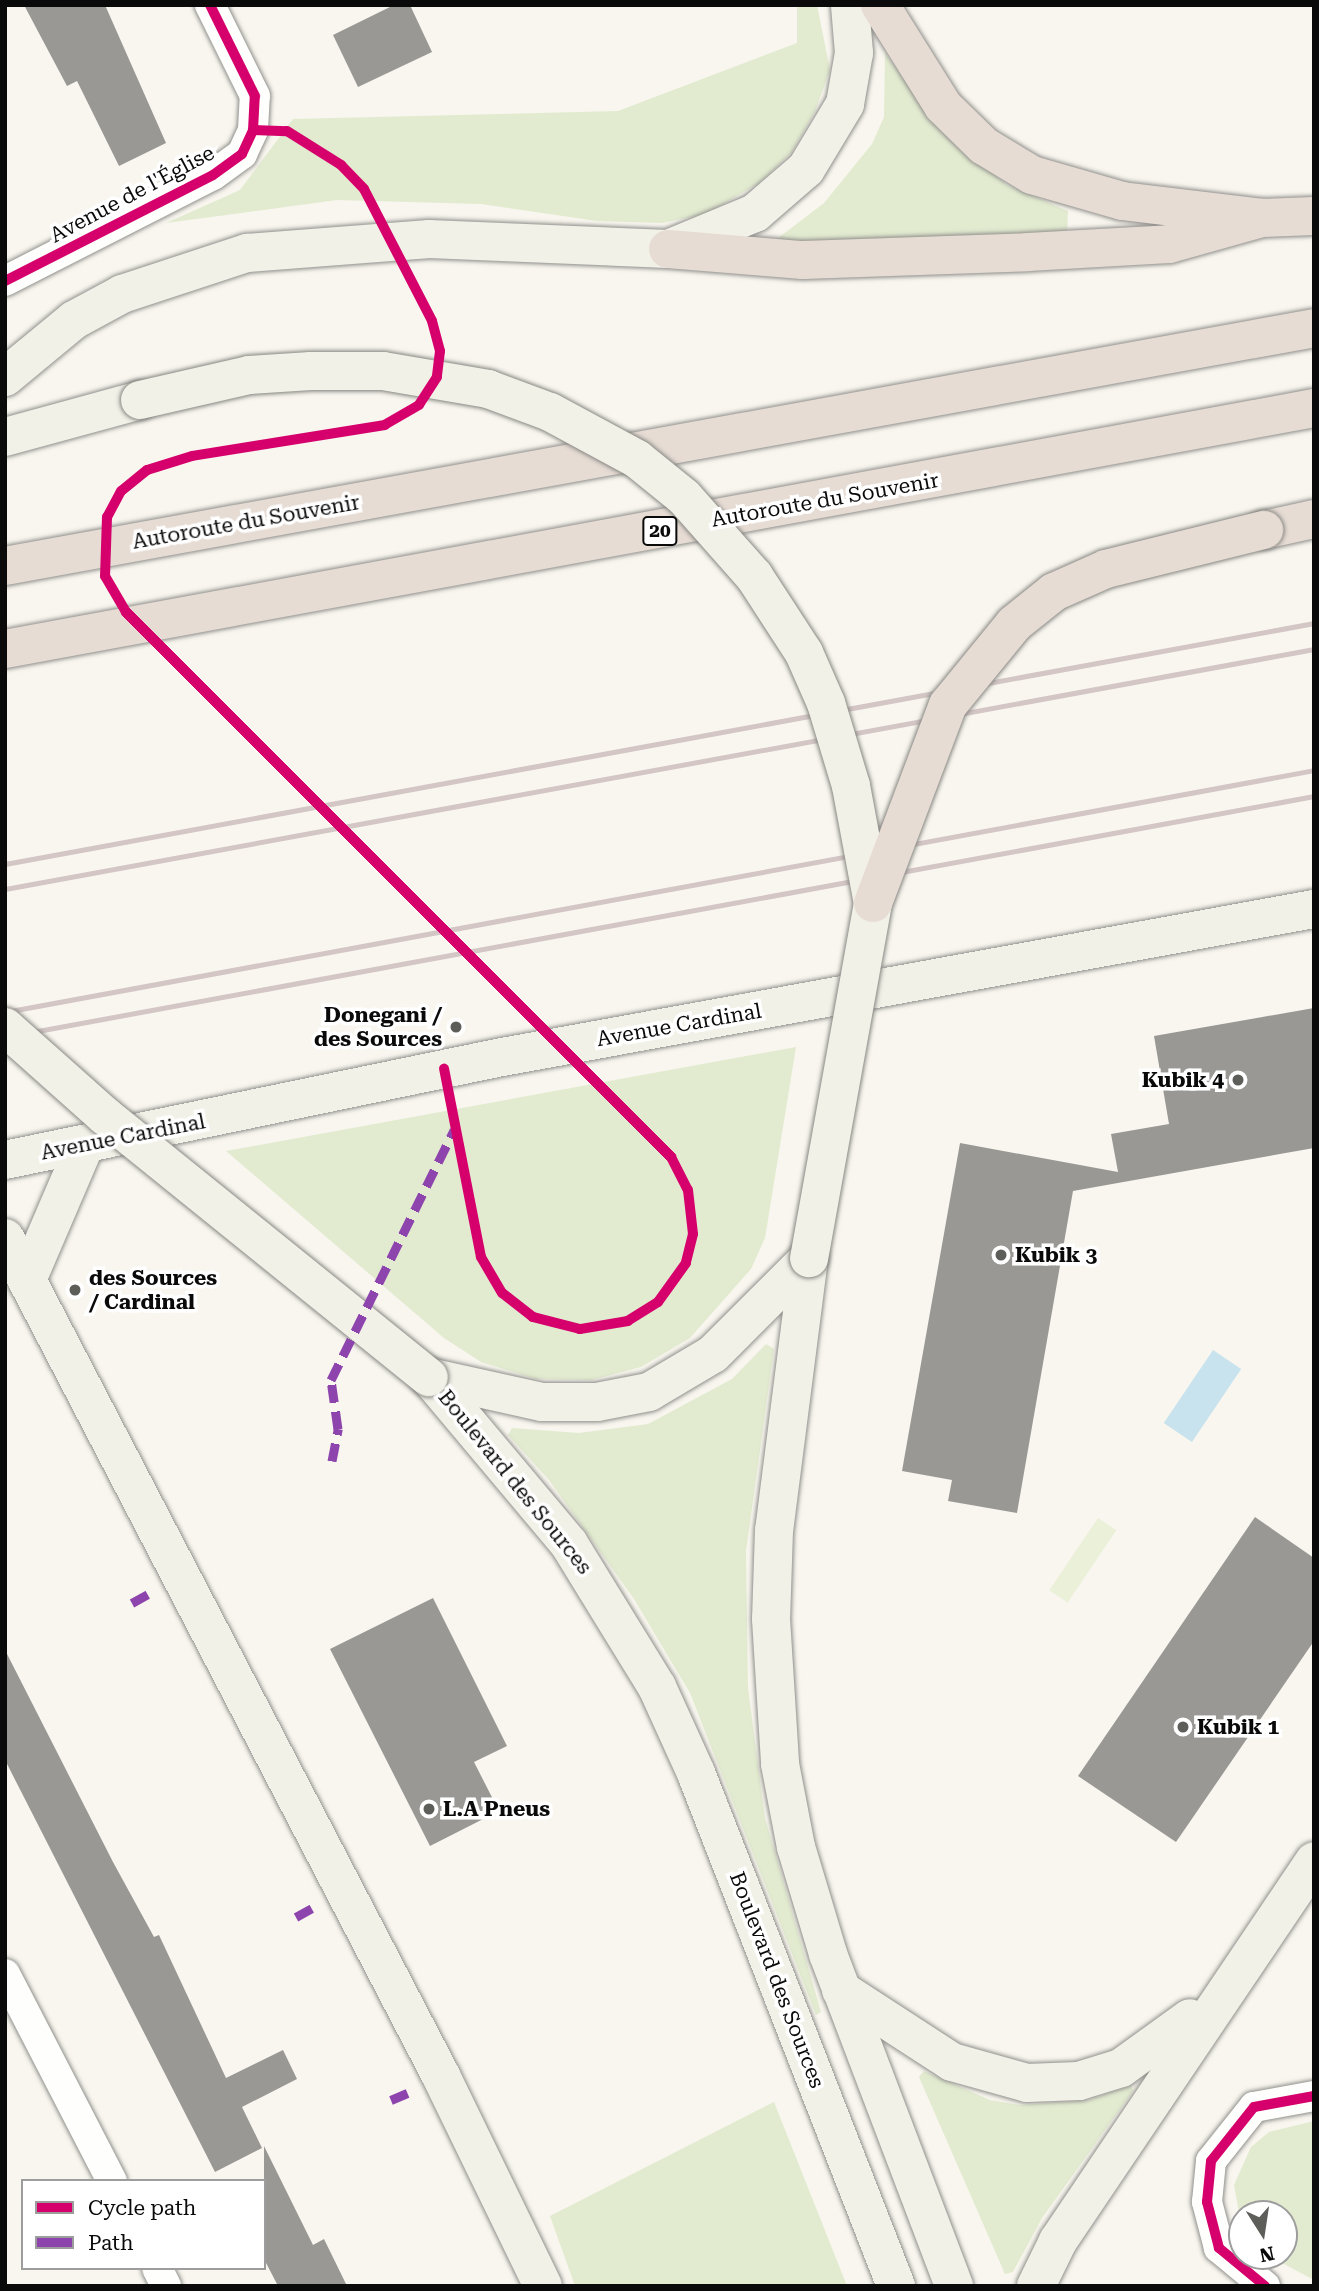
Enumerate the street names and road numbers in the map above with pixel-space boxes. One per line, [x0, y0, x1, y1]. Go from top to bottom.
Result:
street label: Avenue de l'Église [45, 140, 219, 248]
street label: Autoroute du Souvenir [709, 468, 941, 532]
street label: Autoroute du Souvenir [130, 490, 362, 554]
road number: 20 [641, 516, 679, 546]
street label: Avenue Cardinal [595, 998, 763, 1052]
street label: Avenue Cardinal [39, 1109, 207, 1165]
street label: Boulevard des Sources [433, 1385, 597, 1579]
street label: Boulevard des Sources [724, 1868, 830, 2092]

